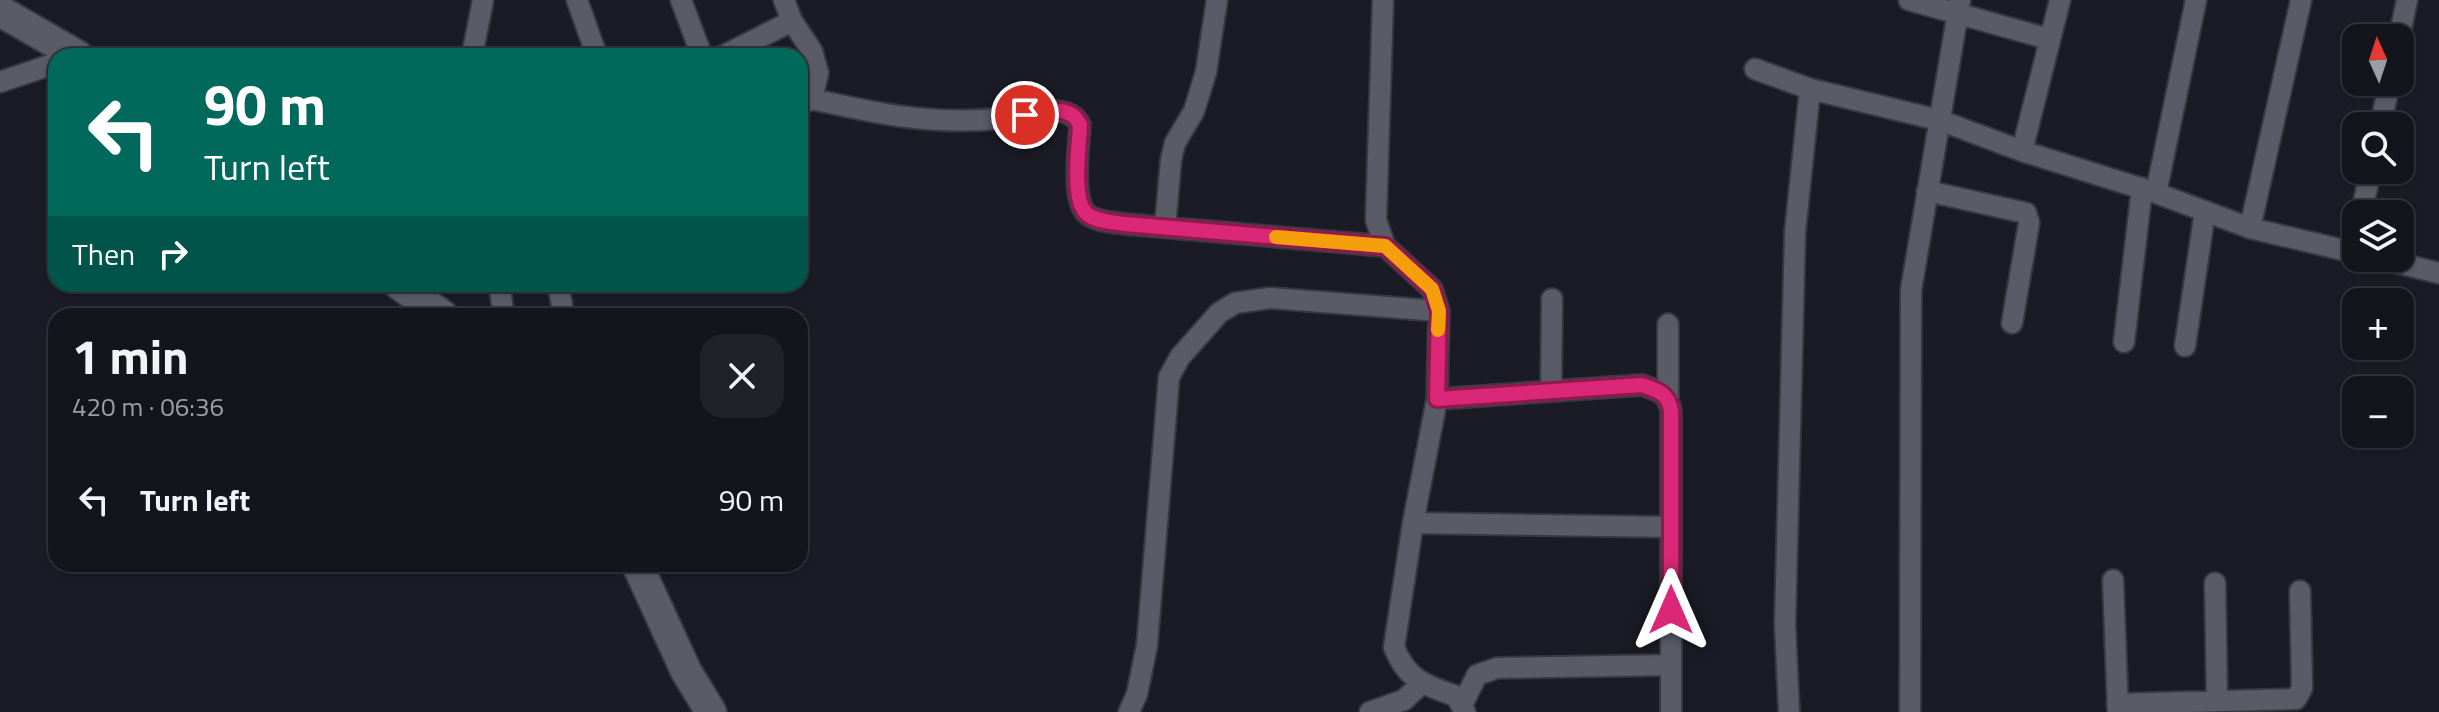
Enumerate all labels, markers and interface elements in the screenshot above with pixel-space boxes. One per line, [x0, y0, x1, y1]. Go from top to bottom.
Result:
north arrow [2342, 24, 2414, 96]
map controls [2342, 24, 2414, 448]
text: 90 m [204, 62, 326, 147]
icon: left [72, 80, 176, 184]
pin [991, 81, 1059, 149]
icon: arrive [1003, 93, 1047, 137]
button: search [2342, 112, 2414, 184]
text: Turn left [204, 139, 330, 194]
button: layers [2342, 200, 2414, 272]
text: Then [72, 231, 135, 277]
icon: right [151, 232, 195, 276]
button: + [2342, 288, 2414, 360]
text: 1 min [72, 320, 189, 393]
button: close [700, 334, 784, 418]
button: − [2342, 376, 2414, 448]
text: 420 m · 06:36 [72, 387, 224, 426]
text: Turn left [140, 477, 250, 523]
text: 90 m [719, 477, 784, 523]
icon: left [72, 478, 116, 522]
position arrow [1629, 568, 1713, 652]

